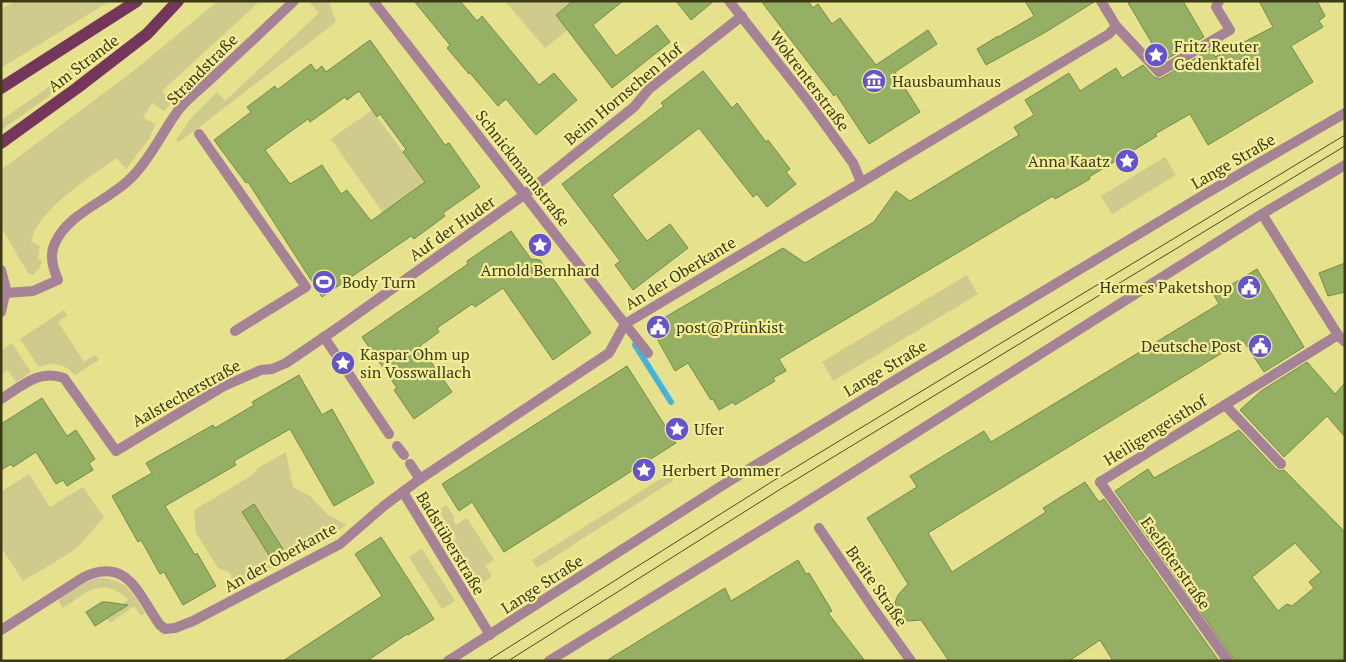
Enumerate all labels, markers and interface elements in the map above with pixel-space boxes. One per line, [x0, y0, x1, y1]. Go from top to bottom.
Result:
street label: Wokrenterstraße [765, 26, 855, 136]
street label: Am Strande [43, 29, 123, 97]
street label: Strandstraße [162, 29, 242, 109]
place label: Fritz Reuter Gedenktafel [1174, 35, 1260, 75]
street label: Beim Hornschen Hof [559, 37, 688, 150]
place icon: Fritz Reuter Gedenktafel [1143, 42, 1169, 68]
museum icon: Hausbaumhaus [861, 68, 887, 94]
place label: Hausbaumhaus [892, 70, 1001, 92]
street label: Schnickmannstraße [471, 105, 575, 231]
street label: Lange Straße [1187, 128, 1279, 194]
place icon: Anna Kaatz [1114, 148, 1140, 174]
place label: Anna Kaatz [1028, 150, 1110, 172]
street label: Auf der Huder [405, 190, 500, 266]
street label: An der Oberkante [620, 231, 740, 315]
place icon: Arnold Bernhard [527, 232, 553, 258]
place label: Arnold Bernhard [480, 259, 600, 281]
sports icon: Body Turn [311, 269, 337, 295]
place label: Body Turn [342, 271, 416, 293]
public building icon: Hermes Paketshop [1236, 274, 1262, 300]
place label: Hermes Paketshop [1100, 276, 1232, 298]
public building icon: post@Prünkist [645, 314, 671, 340]
place label: post@Prünkist [676, 316, 784, 338]
public building icon: Deutsche Post [1247, 333, 1273, 359]
street label: Lange Straße [839, 334, 931, 402]
place label: Deutsche Post [1141, 335, 1242, 357]
place label: Kaspar Ohm up sin Vosswallach [360, 343, 472, 383]
place icon: Kaspar Ohm up sin Vosswallach [330, 350, 356, 376]
street label: Aalstecherstraße [128, 354, 244, 432]
street label: Heiligengeisthof [1099, 389, 1212, 471]
place icon: Ufer [664, 416, 690, 442]
place label: Ufer [694, 418, 725, 440]
place icon: Herbert Pommer [631, 457, 657, 483]
place label: Herbert Pommer [662, 459, 781, 481]
street label: Badstüberstraße [411, 487, 491, 599]
street label: Eselföterstraße [1136, 512, 1216, 614]
street label: An der Oberkante [220, 517, 340, 597]
street label: Breite Straße [841, 541, 913, 631]
street label: Lange Straße [497, 549, 587, 619]

